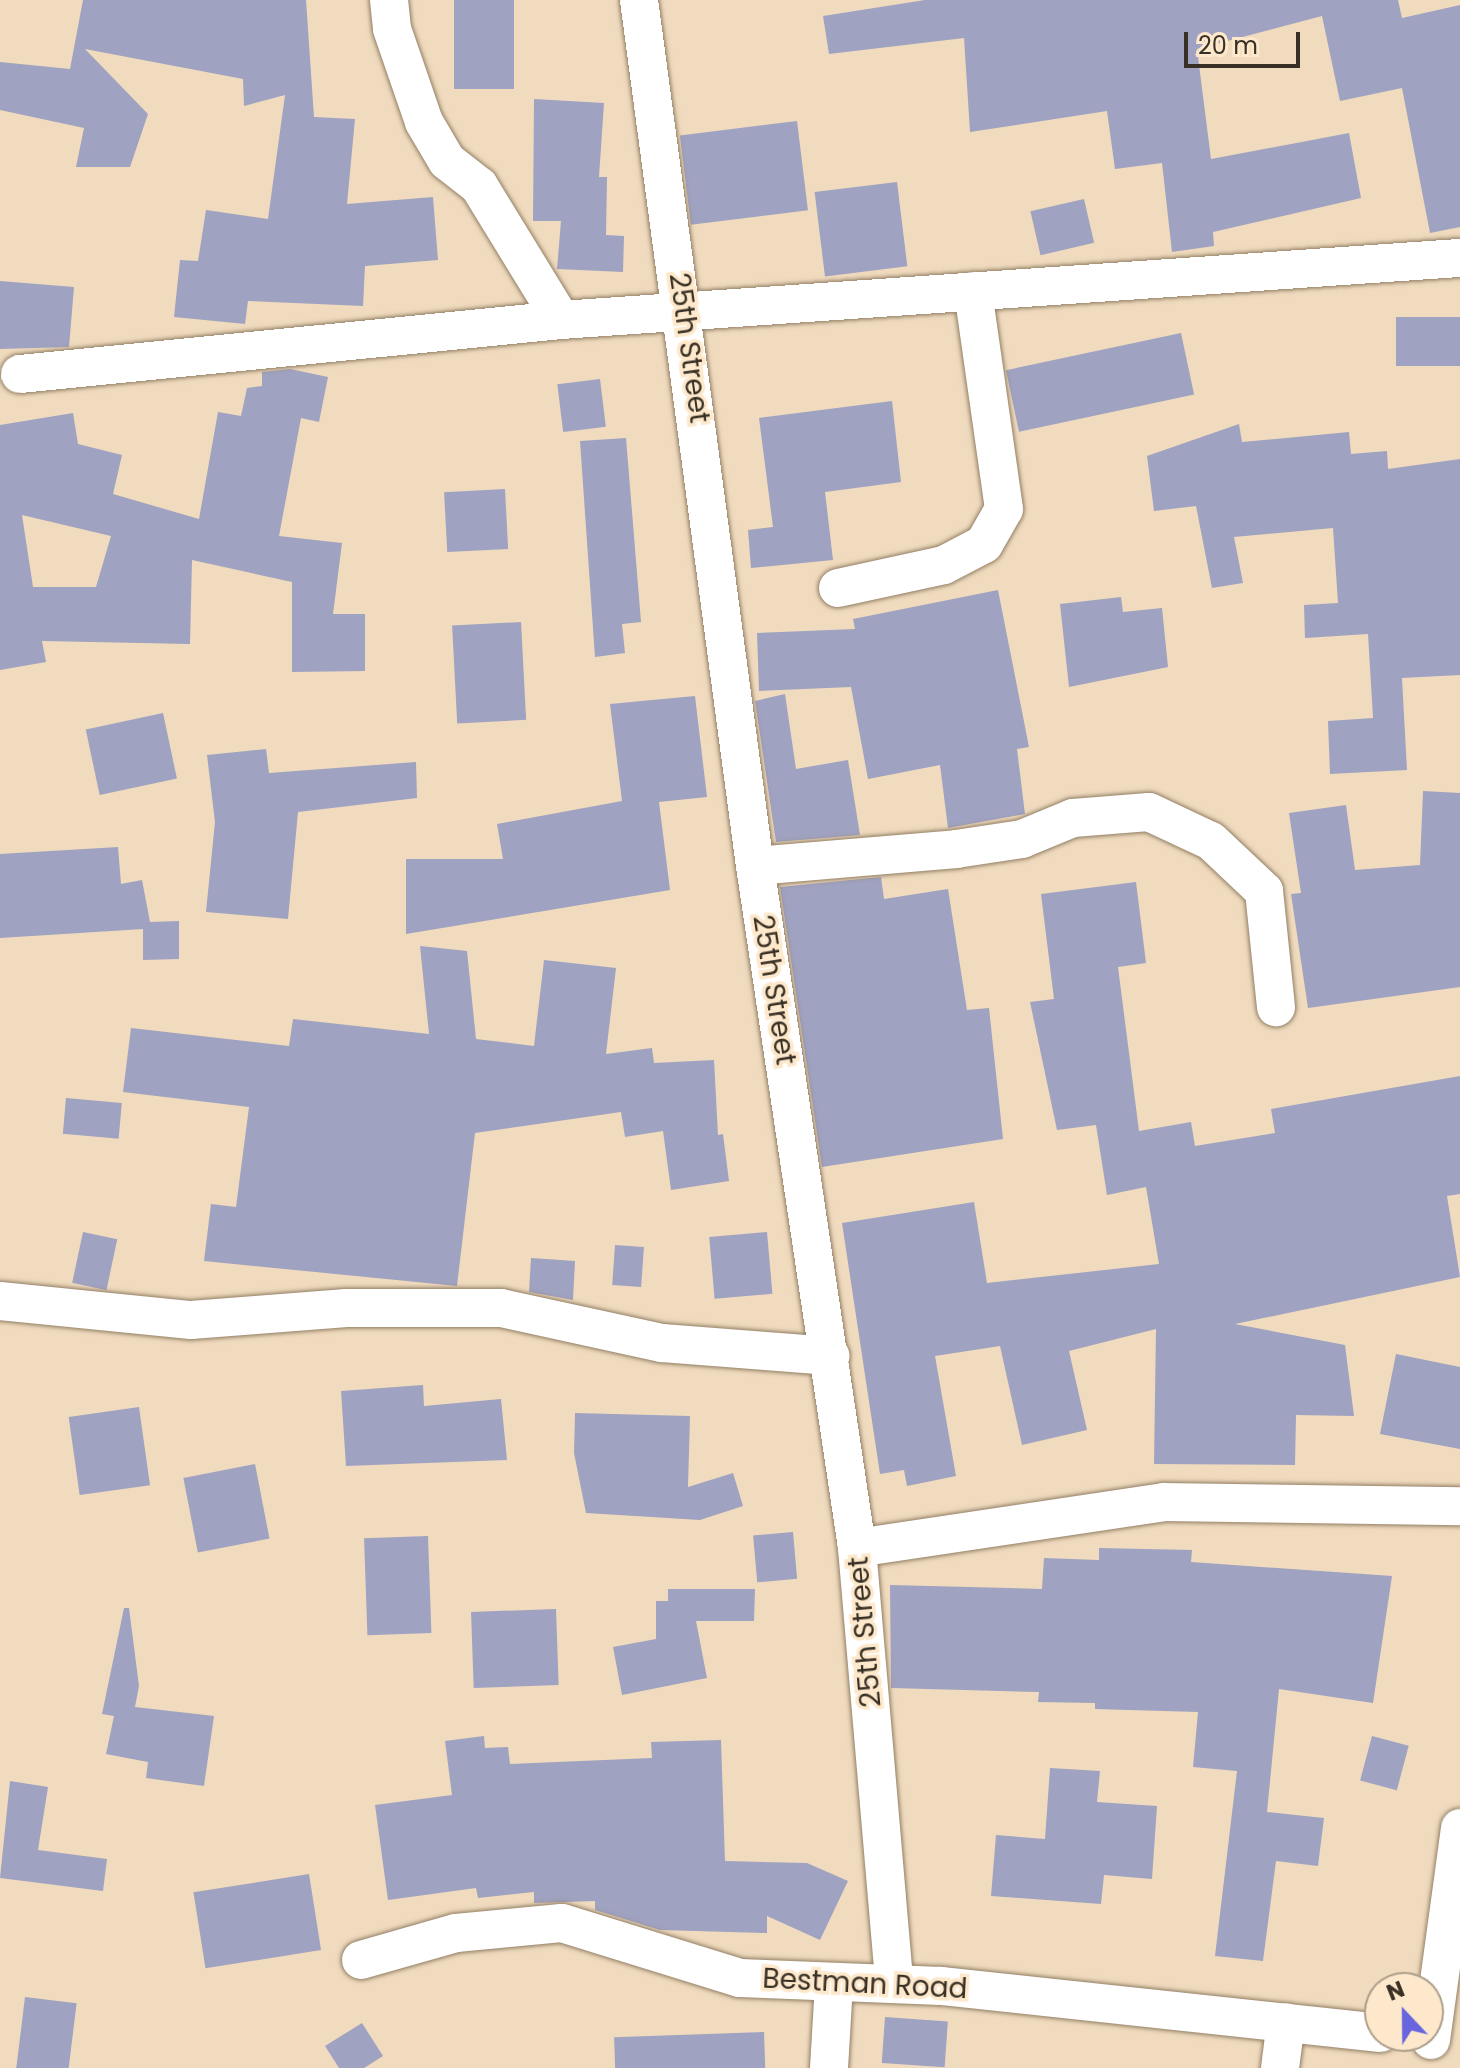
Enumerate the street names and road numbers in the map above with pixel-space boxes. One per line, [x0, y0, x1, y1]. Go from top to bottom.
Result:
street label: 25th Street [662, 271, 716, 425]
street label: 25th Street [746, 913, 802, 1067]
street label: 25th Street [842, 1555, 888, 1709]
street label: Bestman Road [762, 1962, 968, 2006]

